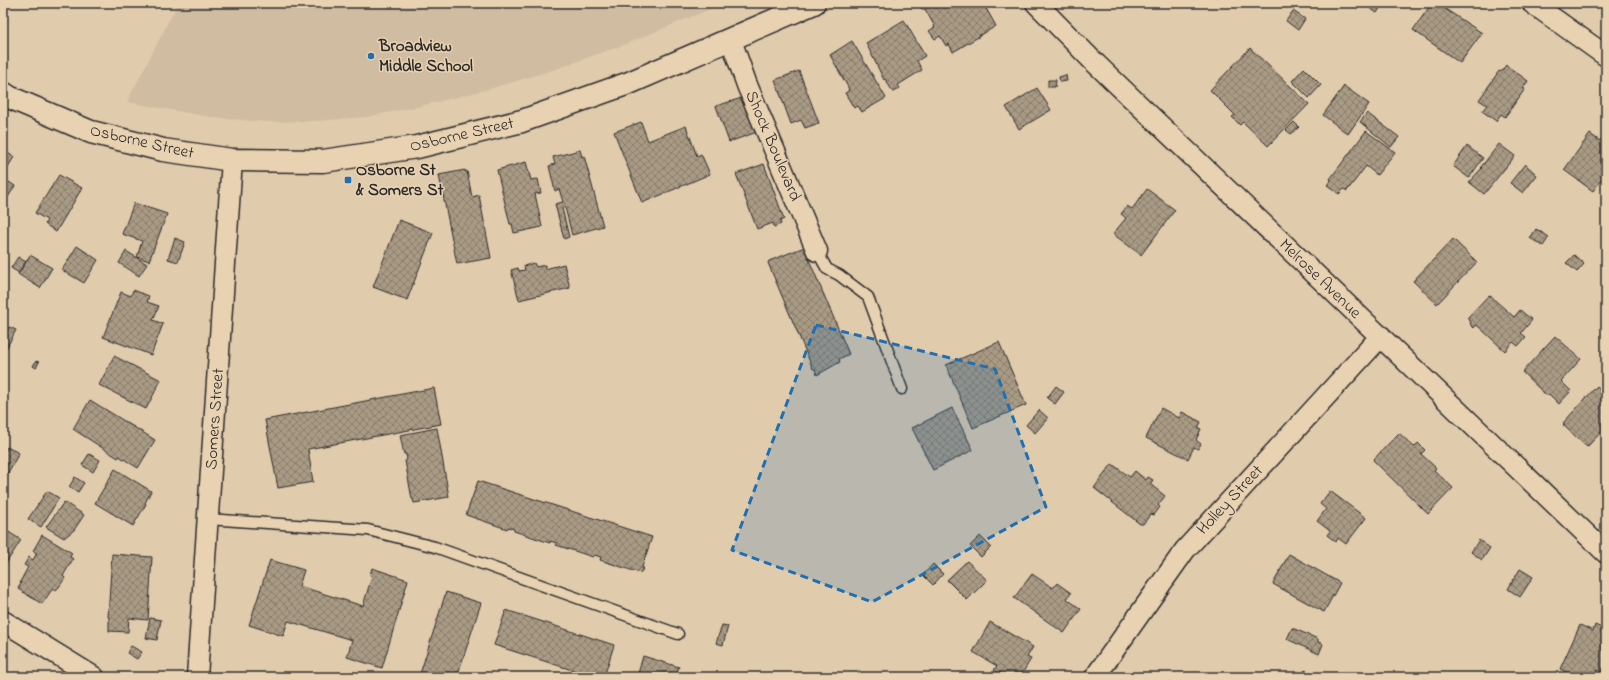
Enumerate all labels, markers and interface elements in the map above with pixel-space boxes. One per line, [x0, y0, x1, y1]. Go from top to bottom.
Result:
place label: Broadview Middle School [378, 34, 473, 79]
marker: Broadview Middle School [366, 51, 376, 61]
street label: Shock Boulevard [738, 87, 808, 206]
street label: Osborne Street [408, 111, 517, 159]
street label: Osborne Street [88, 118, 197, 166]
place label: Osborne St & Somers St [355, 158, 444, 203]
marker: Osborne St & Somers St [343, 175, 353, 185]
street label: Melrose Avenue [1273, 233, 1367, 325]
street label: Somers Street [199, 367, 231, 471]
street label: Holley Street [1191, 459, 1270, 541]

